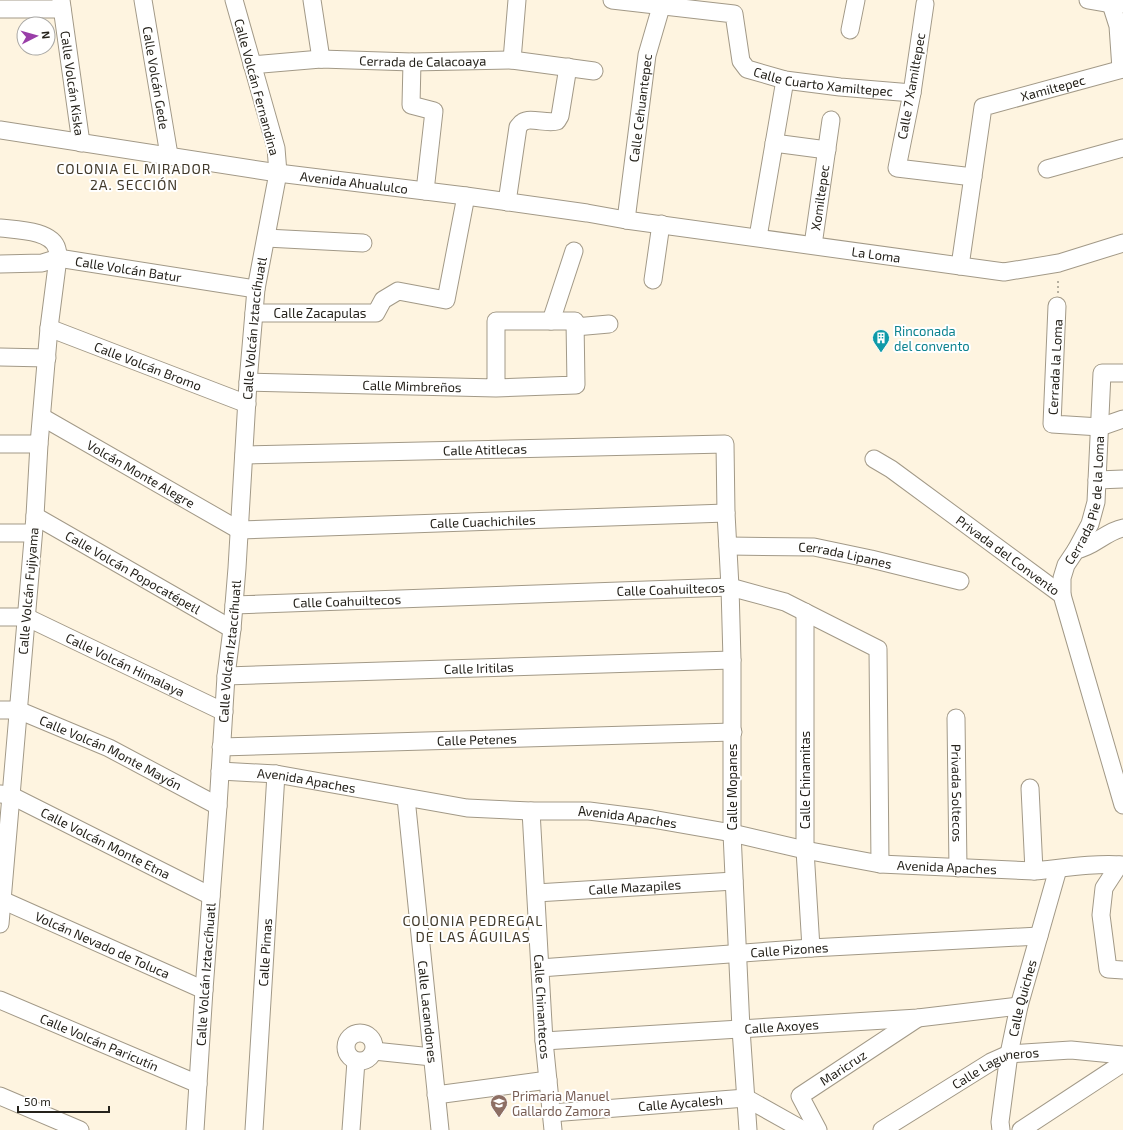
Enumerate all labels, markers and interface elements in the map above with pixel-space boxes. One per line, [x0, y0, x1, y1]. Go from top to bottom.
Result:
north arrow [16, 16, 56, 56]
street label: Calle Volcán Fernandina [231, 17, 283, 157]
street label: Calle Volcán Gede [140, 25, 173, 131]
text: N [40, 30, 53, 40]
street label: Calle Volcán Kiska [57, 30, 88, 137]
street label: Calle 7 Xamiltepec [894, 31, 928, 141]
street label: Cerrada de Calacoaya [359, 52, 486, 70]
street label: Calle Cehuantepec [625, 53, 655, 163]
street label: Calle Cuarto Xamiltepec [752, 63, 894, 99]
street label: Xamiltepec [1019, 72, 1087, 104]
district label: COLONIA EL MIRADOR 2A. SECCIÓN [57, 160, 211, 193]
street label: Xomiltepec [807, 163, 832, 232]
street label: Avenida Ahualulco [299, 168, 409, 197]
street label: La Loma [851, 243, 902, 266]
street label: Calle Volcán Batur [74, 253, 183, 285]
street label: Calle Volcán Iztaccíhuatl [239, 256, 270, 400]
street label: Calle Zacapulas [274, 305, 366, 321]
street label: Cerrada la Loma [1045, 319, 1065, 415]
place label: Rinconada del convento [894, 323, 970, 354]
building icon: Rinconada del convento [871, 328, 891, 353]
street label: Calle Volcán Bromo [92, 338, 204, 394]
street label: Calle Mimbreños [362, 377, 462, 395]
street label: Volcán Monte Alegre [84, 436, 198, 511]
street label: Cerrada Pie de la Loma [1061, 436, 1107, 567]
street label: Calle Atitlecas [443, 441, 527, 458]
street label: Calle Cuachichiles [430, 512, 536, 531]
street label: Privada del Convento [953, 512, 1063, 599]
street label: Calle Volcán Fujiyama [14, 527, 42, 655]
street label: Calle Volcán Popocatépetl [63, 527, 204, 617]
street label: Cerrada Lipanes [798, 539, 894, 572]
street label: Calle Volcán Iztaccíhuatl [215, 579, 244, 723]
street label: Calle Coahuiltecos [616, 579, 725, 599]
street label: Calle Coahuiltecos [292, 591, 401, 611]
street label: Calle Volcán Himalaya [63, 629, 187, 700]
street label: Calle Iritilas [444, 659, 514, 677]
street label: Calle Volcán Monte Mayón [37, 712, 185, 793]
street label: Calle Petenes [437, 730, 517, 749]
street label: Calle Chinamitas [797, 731, 813, 829]
street label: Calle Mopanes [724, 744, 740, 830]
street label: Privada Soltecos [948, 744, 966, 842]
street label: Avenida Apaches [257, 765, 357, 796]
street label: Avenida Apaches [578, 803, 678, 831]
street label: Calle Volcán Monte Etna [38, 804, 173, 882]
street label: Avenida Apaches [897, 857, 997, 877]
street label: Calle Mazapiles [588, 876, 682, 898]
street label: Calle Volcán Iztaccíhuatl [192, 902, 219, 1046]
street label: Volcán Nevado de Toluca [33, 908, 172, 982]
district label: COLONIA PEDREGAL DE LAS ÁGUILAS [402, 912, 544, 945]
street label: Calle Pimas [255, 918, 275, 987]
street label: Calle Pizones [750, 939, 829, 960]
street label: Calle Chinantecos [531, 954, 554, 1060]
street label: Calle Quiches [1005, 958, 1040, 1038]
street label: Calle Lacandones [415, 960, 441, 1064]
street label: Calle Volcán Paricutín [38, 1010, 161, 1074]
street label: Calle Axoyes [744, 1016, 819, 1037]
street label: Calle Laguneros [949, 1044, 1039, 1092]
street label: Maricruz [817, 1046, 869, 1089]
scale bar [18, 1088, 109, 1114]
place label: Primaria Manuel Gallardo Zamora [512, 1088, 611, 1119]
street label: Calle Aycalesh [638, 1092, 724, 1114]
school or university icon: Primaria Manuel Gallardo Zamora [489, 1093, 509, 1118]
text: 50 m [24, 1094, 51, 1108]

